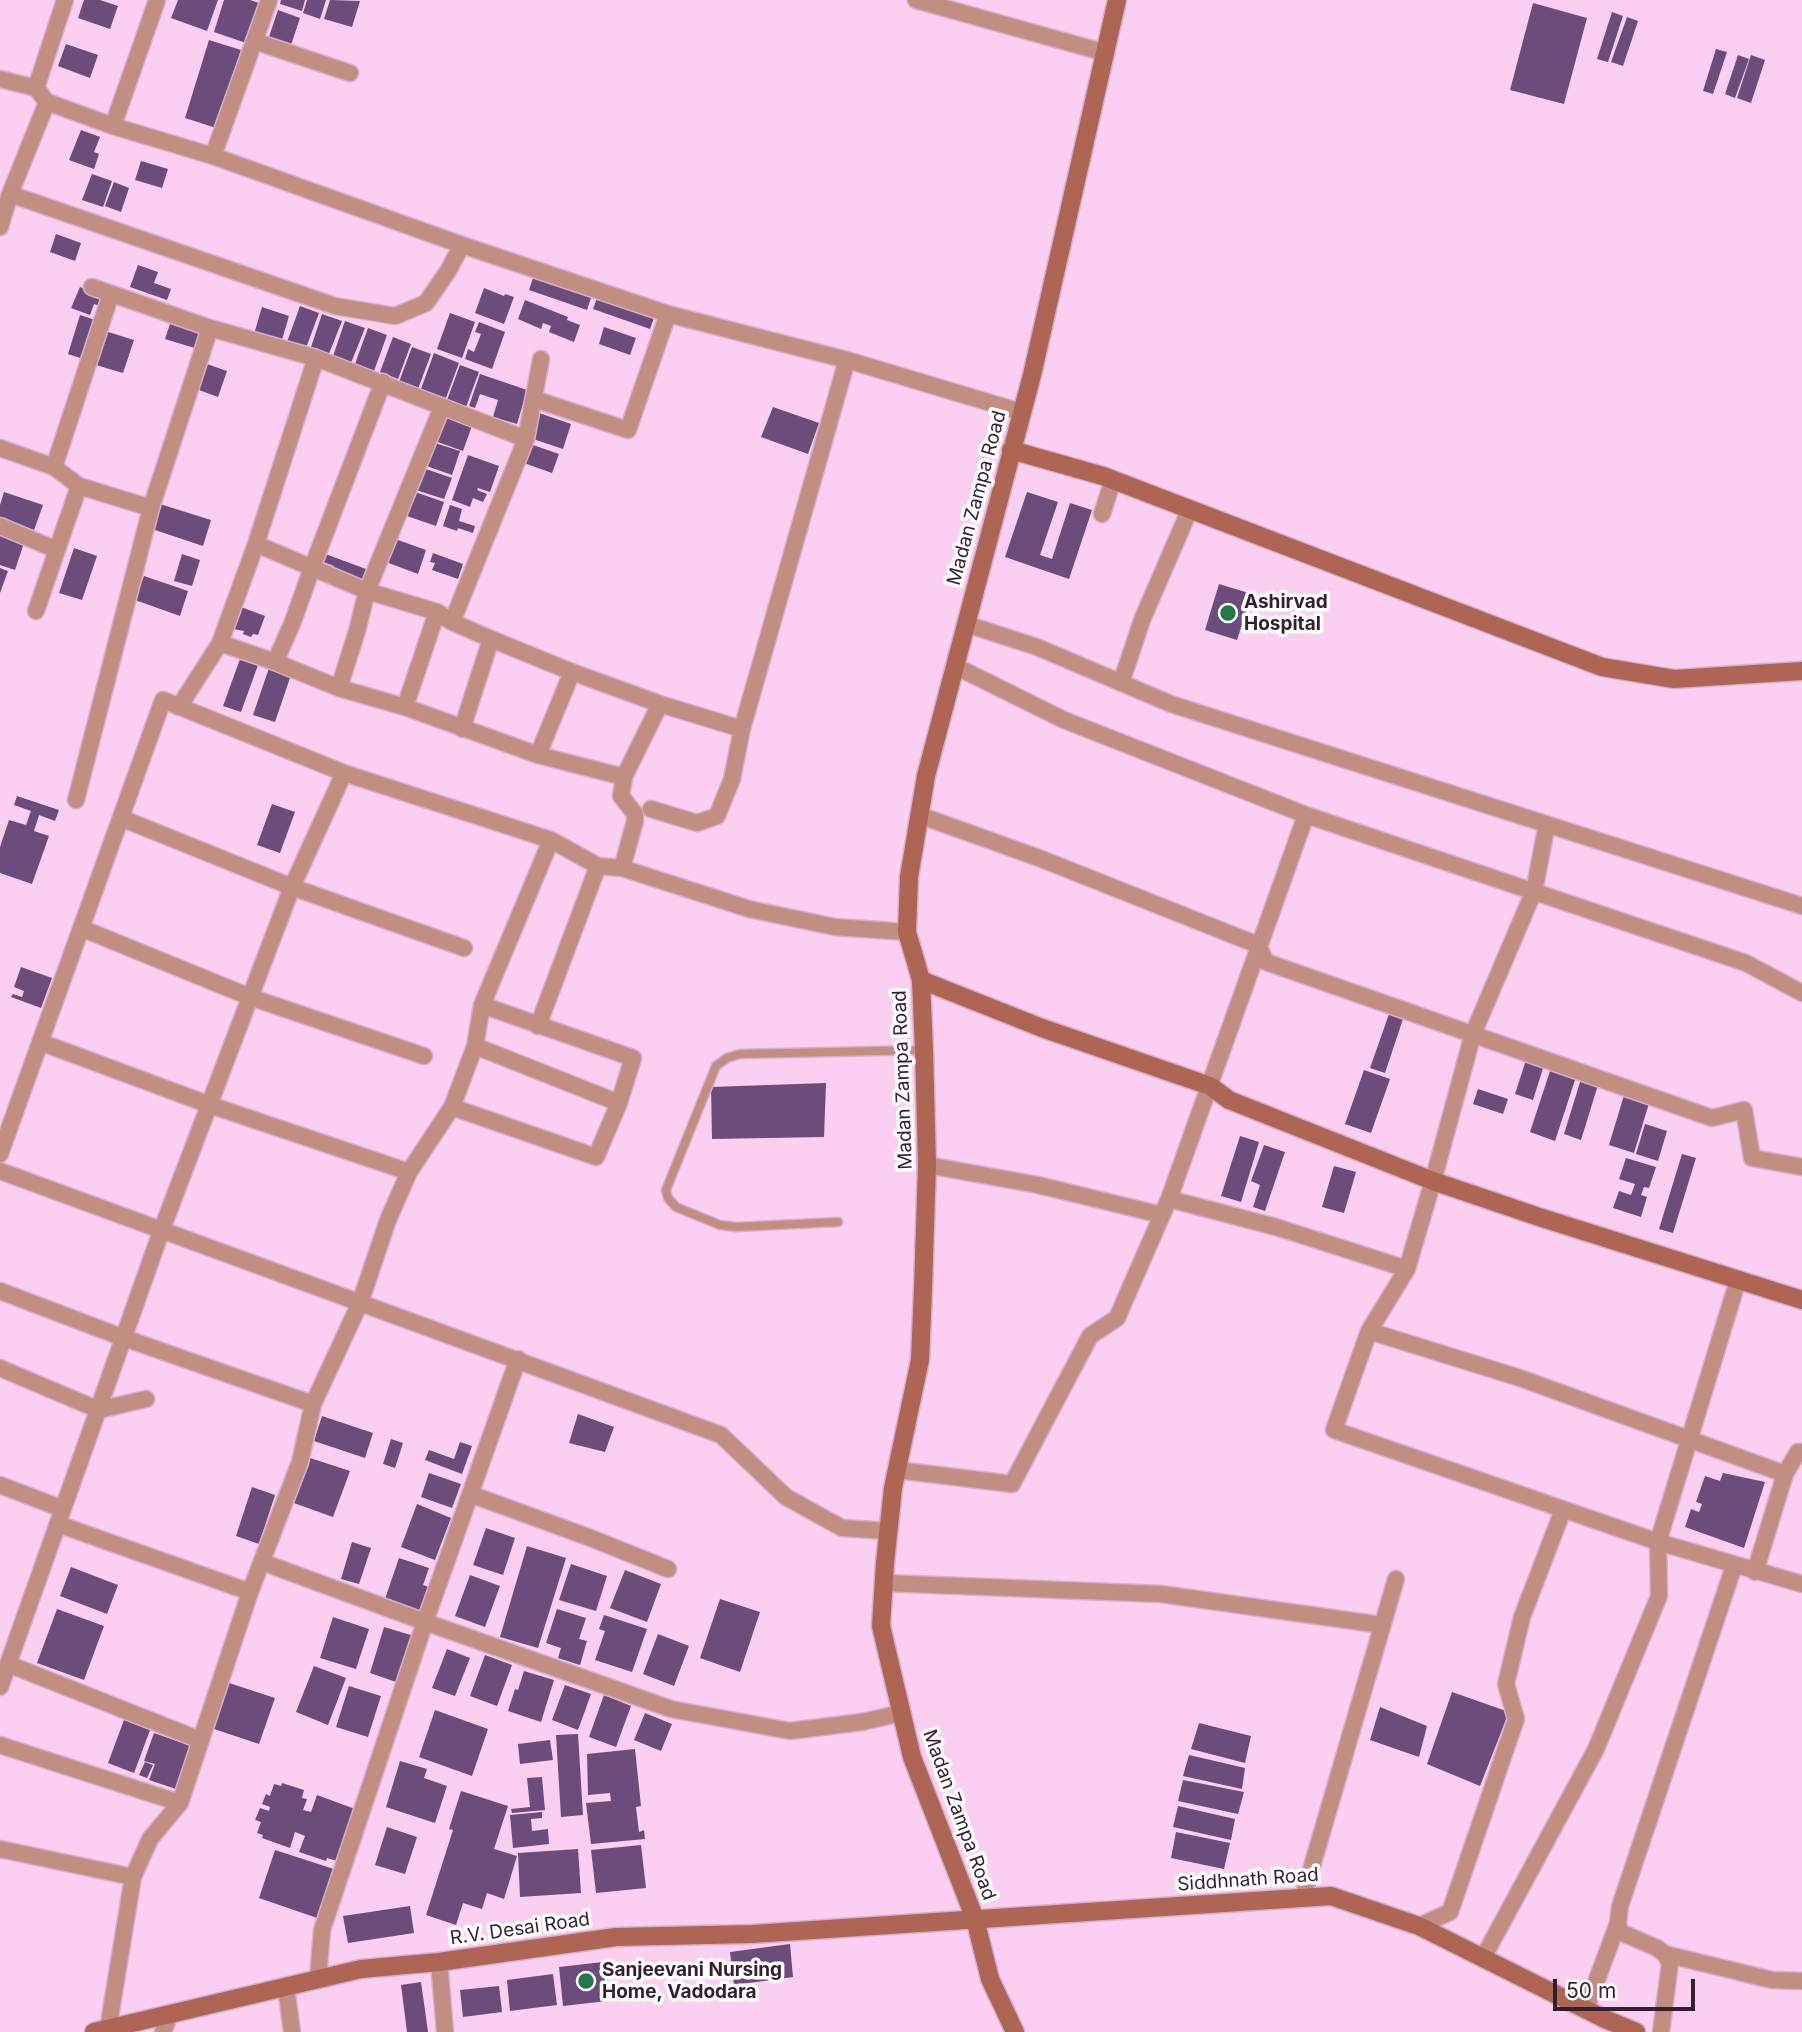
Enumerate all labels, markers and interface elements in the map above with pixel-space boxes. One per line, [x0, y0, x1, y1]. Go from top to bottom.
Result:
street label: Madan Zampa Road [943, 408, 1011, 588]
place label: Ashirvad Hospital [1244, 591, 1328, 635]
marker: Ashirvad Hospital [1218, 603, 1238, 623]
street label: Madan Zampa Road [888, 990, 918, 1170]
street label: Madan Zampa Road [918, 1727, 1000, 1903]
street label: Siddhnath Road [1176, 1864, 1320, 1896]
street label: R.V. Desai Road [449, 1908, 591, 1950]
place label: Sanjeevani Nursing Home, Vadodara [602, 1959, 782, 2003]
scale bar [1557, 1966, 1699, 2010]
marker: Sanjeevani Nursing Home, Vadodara [576, 1971, 596, 1991]
text: 50 m [1566, 1978, 1616, 2003]

